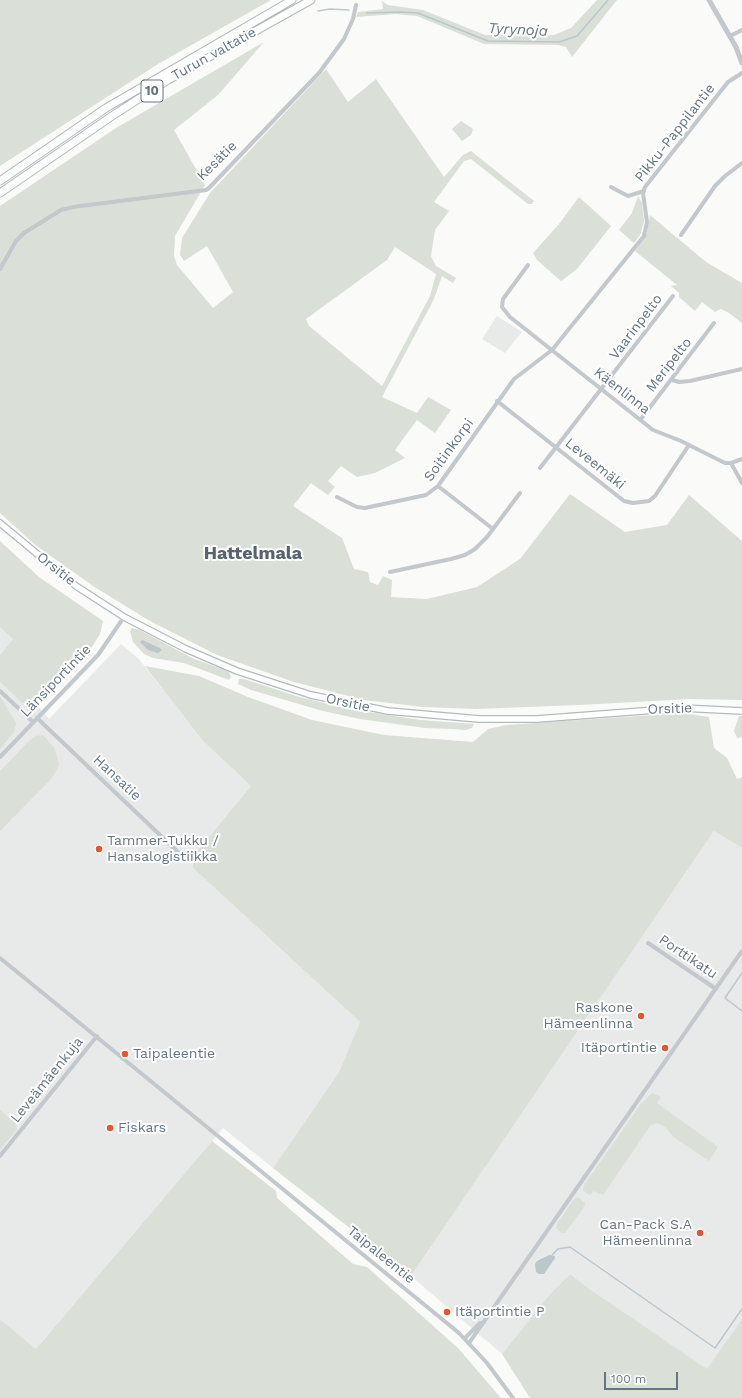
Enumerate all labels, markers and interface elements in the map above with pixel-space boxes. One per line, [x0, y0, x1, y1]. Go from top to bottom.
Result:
water label: Tyrynoja [488, 19, 548, 41]
street label: Turun valtatie [169, 24, 259, 84]
road number: 10 [141, 80, 163, 102]
street label: Pikku-Pappilantie [631, 81, 719, 185]
street label: Kesätie [194, 138, 240, 184]
street label: Vaarinpelto [606, 291, 666, 363]
street label: Meripelto [643, 334, 695, 396]
street label: Käenlinna [590, 364, 654, 418]
street label: Soitinkorpi [421, 415, 477, 485]
street label: Leveemäki [562, 435, 628, 493]
district label: Hattelmala [204, 543, 302, 565]
street label: Orsitie [33, 549, 79, 589]
street label: Länsiportintie [17, 641, 95, 721]
street label: Orsitie [324, 690, 372, 716]
street label: Orsitie [647, 700, 693, 718]
street label: Hansatie [90, 752, 144, 804]
place label: Tammer-Tukku / Hansalogistiikka [107, 833, 219, 866]
marker: Tammer-Tukku / Hansalogistiikka [94, 844, 104, 854]
street label: Porttikatu [656, 931, 720, 983]
place label: Raskone Hämeenlinna [543, 1000, 633, 1032]
marker: Raskone Hämeenlinna [636, 1011, 646, 1021]
street label: Leveämäenkuja [7, 1034, 87, 1126]
place label: Itäportintie [581, 1040, 657, 1056]
marker: Itäportintie [660, 1043, 670, 1053]
place label: Taipaleentie [133, 1046, 215, 1062]
marker: Taipaleentie [120, 1049, 130, 1059]
place label: Fiskars [118, 1120, 166, 1136]
marker: Fiskars [105, 1123, 115, 1133]
place label: Can-Pack S.A Hämeenlinna [600, 1217, 692, 1250]
street label: Taipaleentie [344, 1223, 418, 1287]
marker: Can-Pack S.A Hämeenlinna [695, 1228, 705, 1238]
place label: Itäportintie P [455, 1304, 545, 1320]
marker: Itäportintie P [442, 1307, 452, 1317]
scale bar [606, 1364, 680, 1390]
text: 100 m [611, 1372, 646, 1386]

